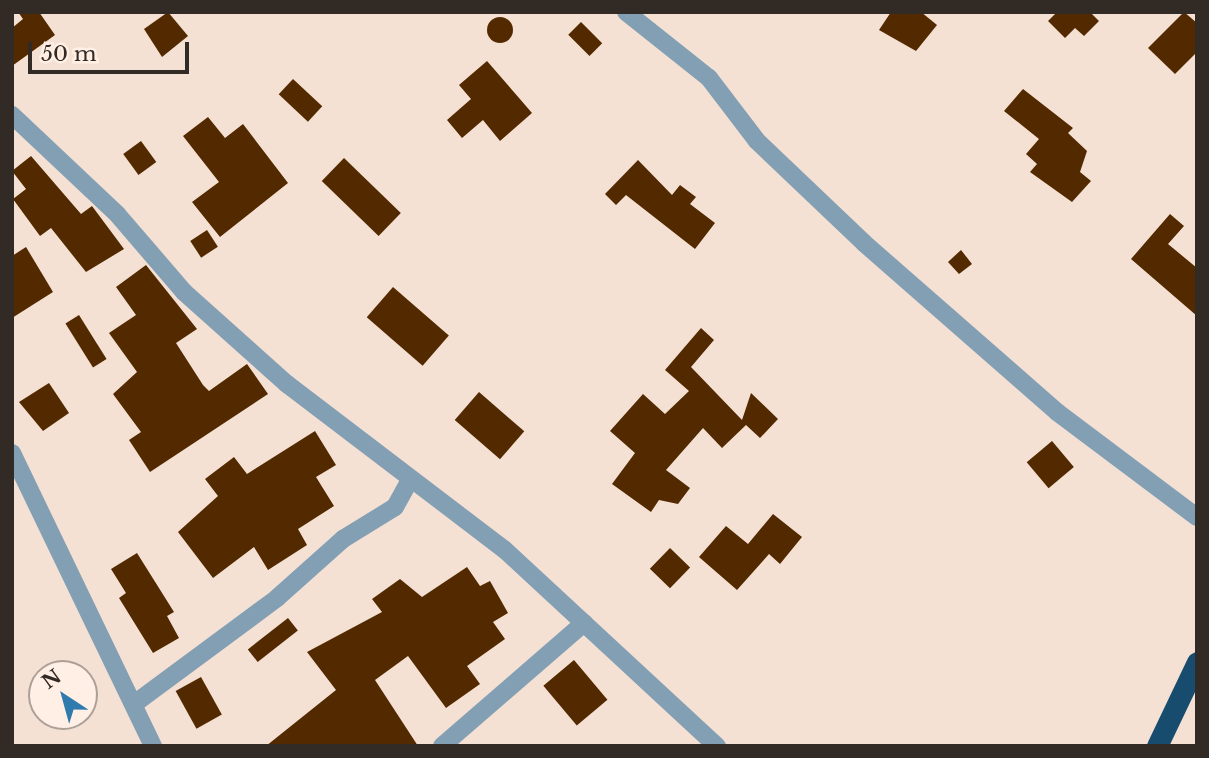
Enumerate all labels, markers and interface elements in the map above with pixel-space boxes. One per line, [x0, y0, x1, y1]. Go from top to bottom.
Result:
scale bar [32, 28, 192, 72]
text: 50 m [41, 41, 96, 67]
north arrow [28, 660, 98, 730]
text: N [38, 665, 66, 694]

